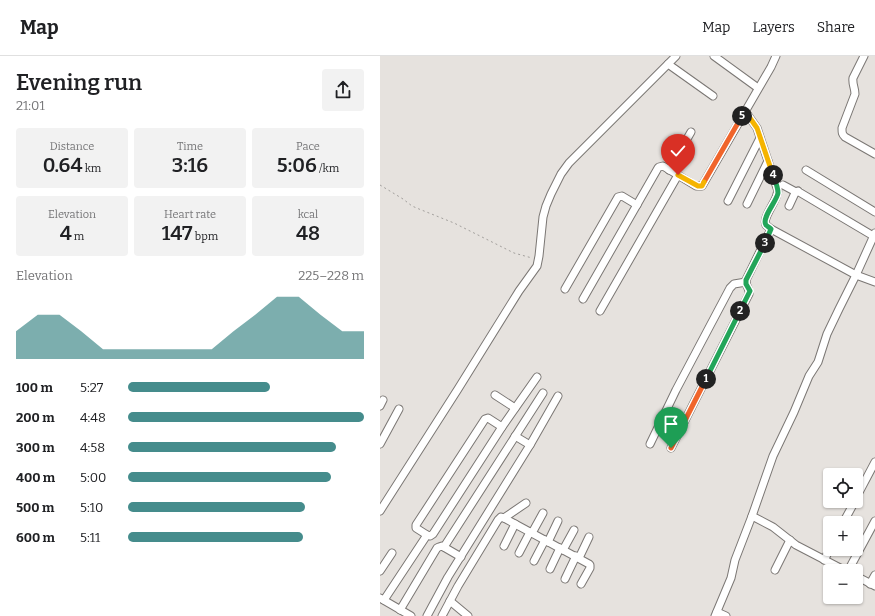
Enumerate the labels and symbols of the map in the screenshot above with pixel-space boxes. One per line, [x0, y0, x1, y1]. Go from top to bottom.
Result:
pin: 5 [732, 106, 752, 126]
pin [661, 134, 695, 175]
pin: 4 [763, 165, 783, 185]
pin: 3 [755, 233, 775, 253]
pin: 2 [730, 301, 750, 321]
pin: 1 [696, 369, 716, 389]
pin [654, 407, 688, 448]

